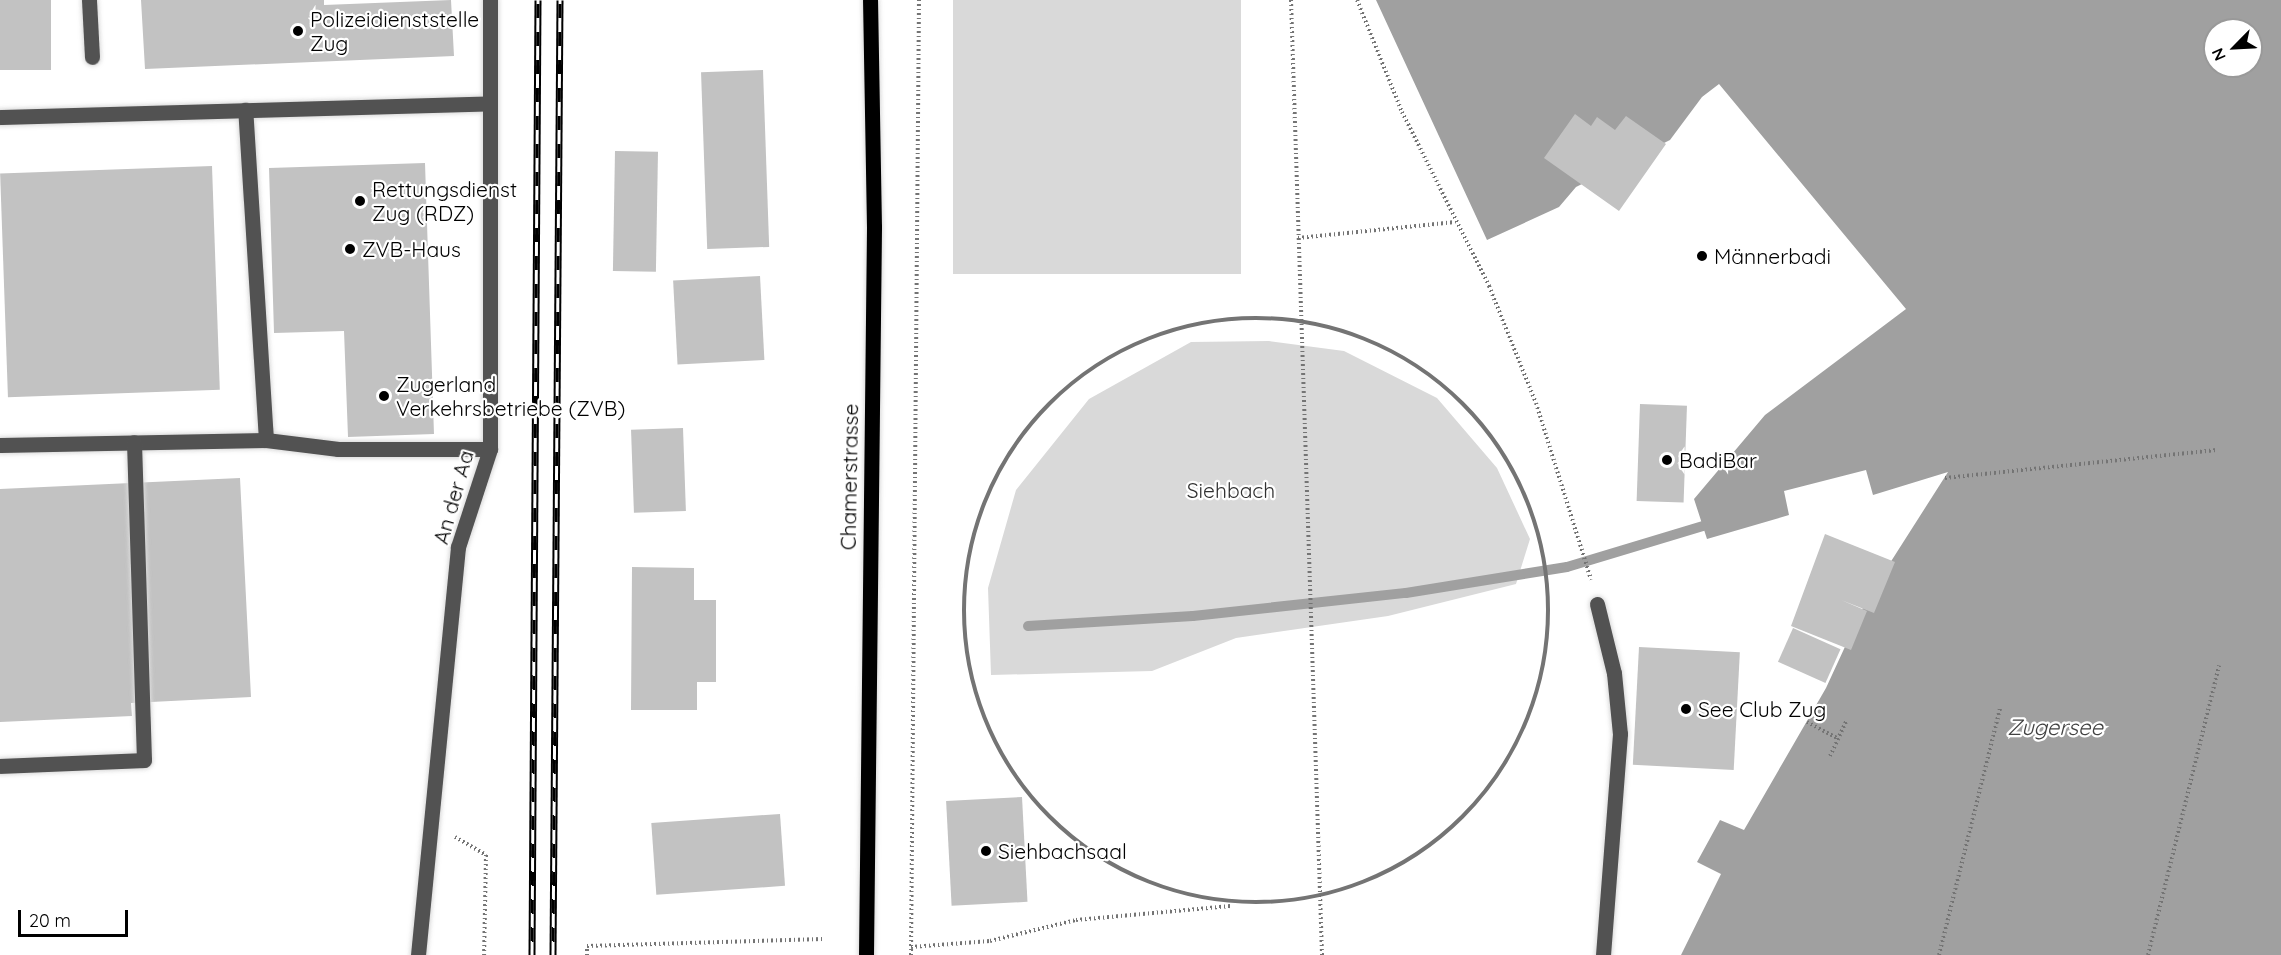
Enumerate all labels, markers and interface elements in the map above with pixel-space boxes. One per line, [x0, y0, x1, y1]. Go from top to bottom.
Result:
place label: Polizeidienststelle Zug [310, 6, 479, 56]
north arrow [2203, 18, 2263, 78]
marker: Polizeidienststelle Zug [291, 24, 305, 38]
text: N [2207, 45, 2230, 64]
place label: Rettungsdienst Zug (RDZ) [372, 176, 517, 226]
marker: Rettungsdienst Zug (RDZ) [353, 194, 367, 208]
place label: ZVB-Haus [362, 236, 461, 262]
marker: ZVB-Haus [343, 242, 357, 256]
place label: Männerbadi [1714, 243, 1831, 269]
marker: Männerbadi [1695, 249, 1709, 263]
place label: Zugerland Verkehrsbetriebe (ZVB) [396, 371, 625, 421]
marker: Zugerland Verkehrsbetriebe (ZVB) [377, 389, 391, 403]
street label: Chamerstrasse [835, 404, 863, 550]
street label: An der Aa [428, 447, 478, 547]
place label: BadiBar [1679, 447, 1757, 473]
marker: BadiBar [1660, 453, 1674, 467]
park label: Siehbach [1187, 477, 1275, 503]
place label: See Club Zug [1698, 696, 1826, 722]
marker: See Club Zug [1679, 702, 1693, 716]
water label: Zugersee [2007, 715, 2103, 741]
place label: Siehbachsaal [998, 838, 1127, 864]
marker: Siehbachsaal [979, 844, 993, 858]
scale bar [21, 898, 130, 936]
text: 20 m [29, 909, 71, 932]

